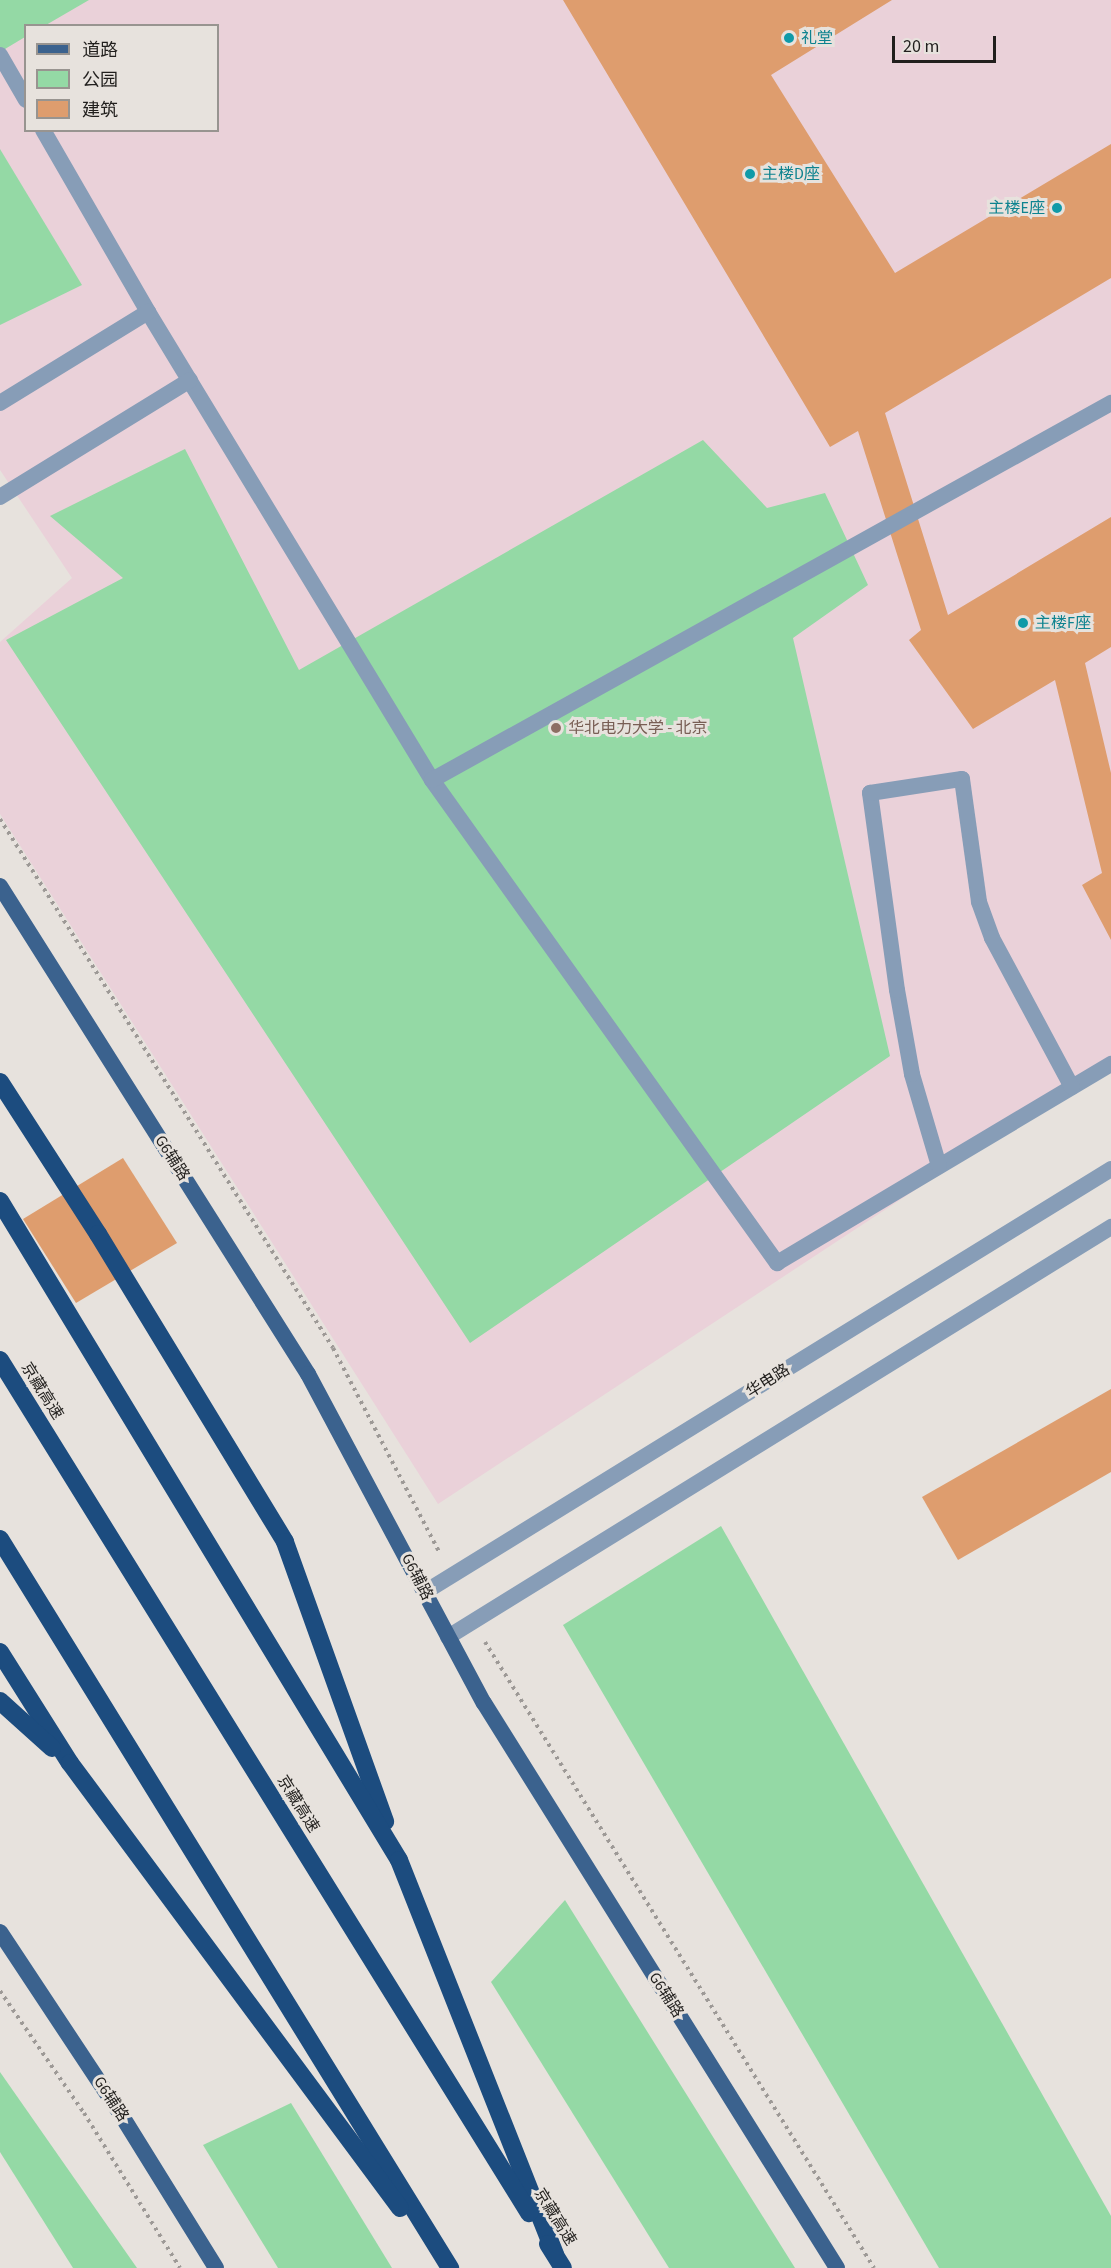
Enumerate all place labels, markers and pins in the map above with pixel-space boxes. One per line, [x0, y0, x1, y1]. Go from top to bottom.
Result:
place label: 礼堂 [801, 28, 833, 48]
marker: 礼堂 [782, 31, 796, 45]
place label: 主楼D座 [762, 164, 820, 184]
marker: 主楼D座 [743, 167, 757, 181]
place label: 主楼E座 [989, 198, 1045, 218]
marker: 主楼E座 [1050, 201, 1064, 215]
place label: 主楼F座 [1035, 613, 1091, 633]
marker: 主楼F座 [1016, 616, 1030, 630]
place label: 华北电力大学 - 北京 [568, 718, 707, 738]
marker: 华北电力大学 - 北京 [549, 721, 563, 735]

